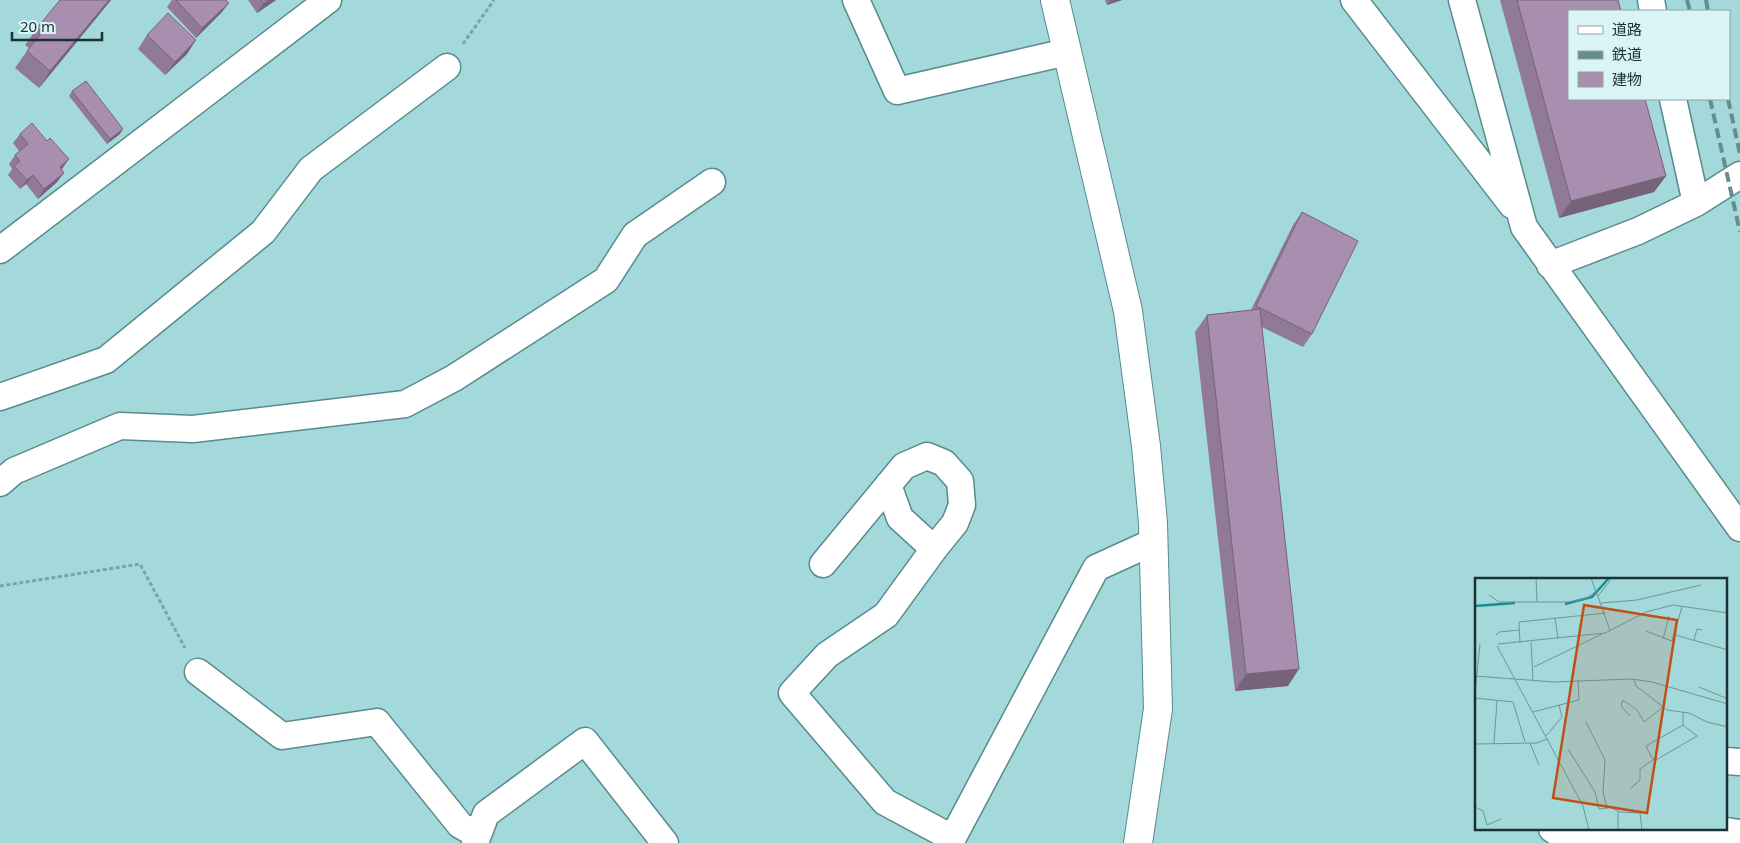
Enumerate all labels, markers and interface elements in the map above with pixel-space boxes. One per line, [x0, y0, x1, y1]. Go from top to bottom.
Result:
scale bar [12, 10, 102, 42]
legend [1568, 10, 1730, 100]
text: 20 m [20, 16, 55, 36]
text: 道路 [1612, 19, 1642, 39]
text: 鉄道 [1612, 44, 1642, 64]
text: 建物 [1612, 69, 1642, 89]
inset map [1475, 578, 1728, 830]

